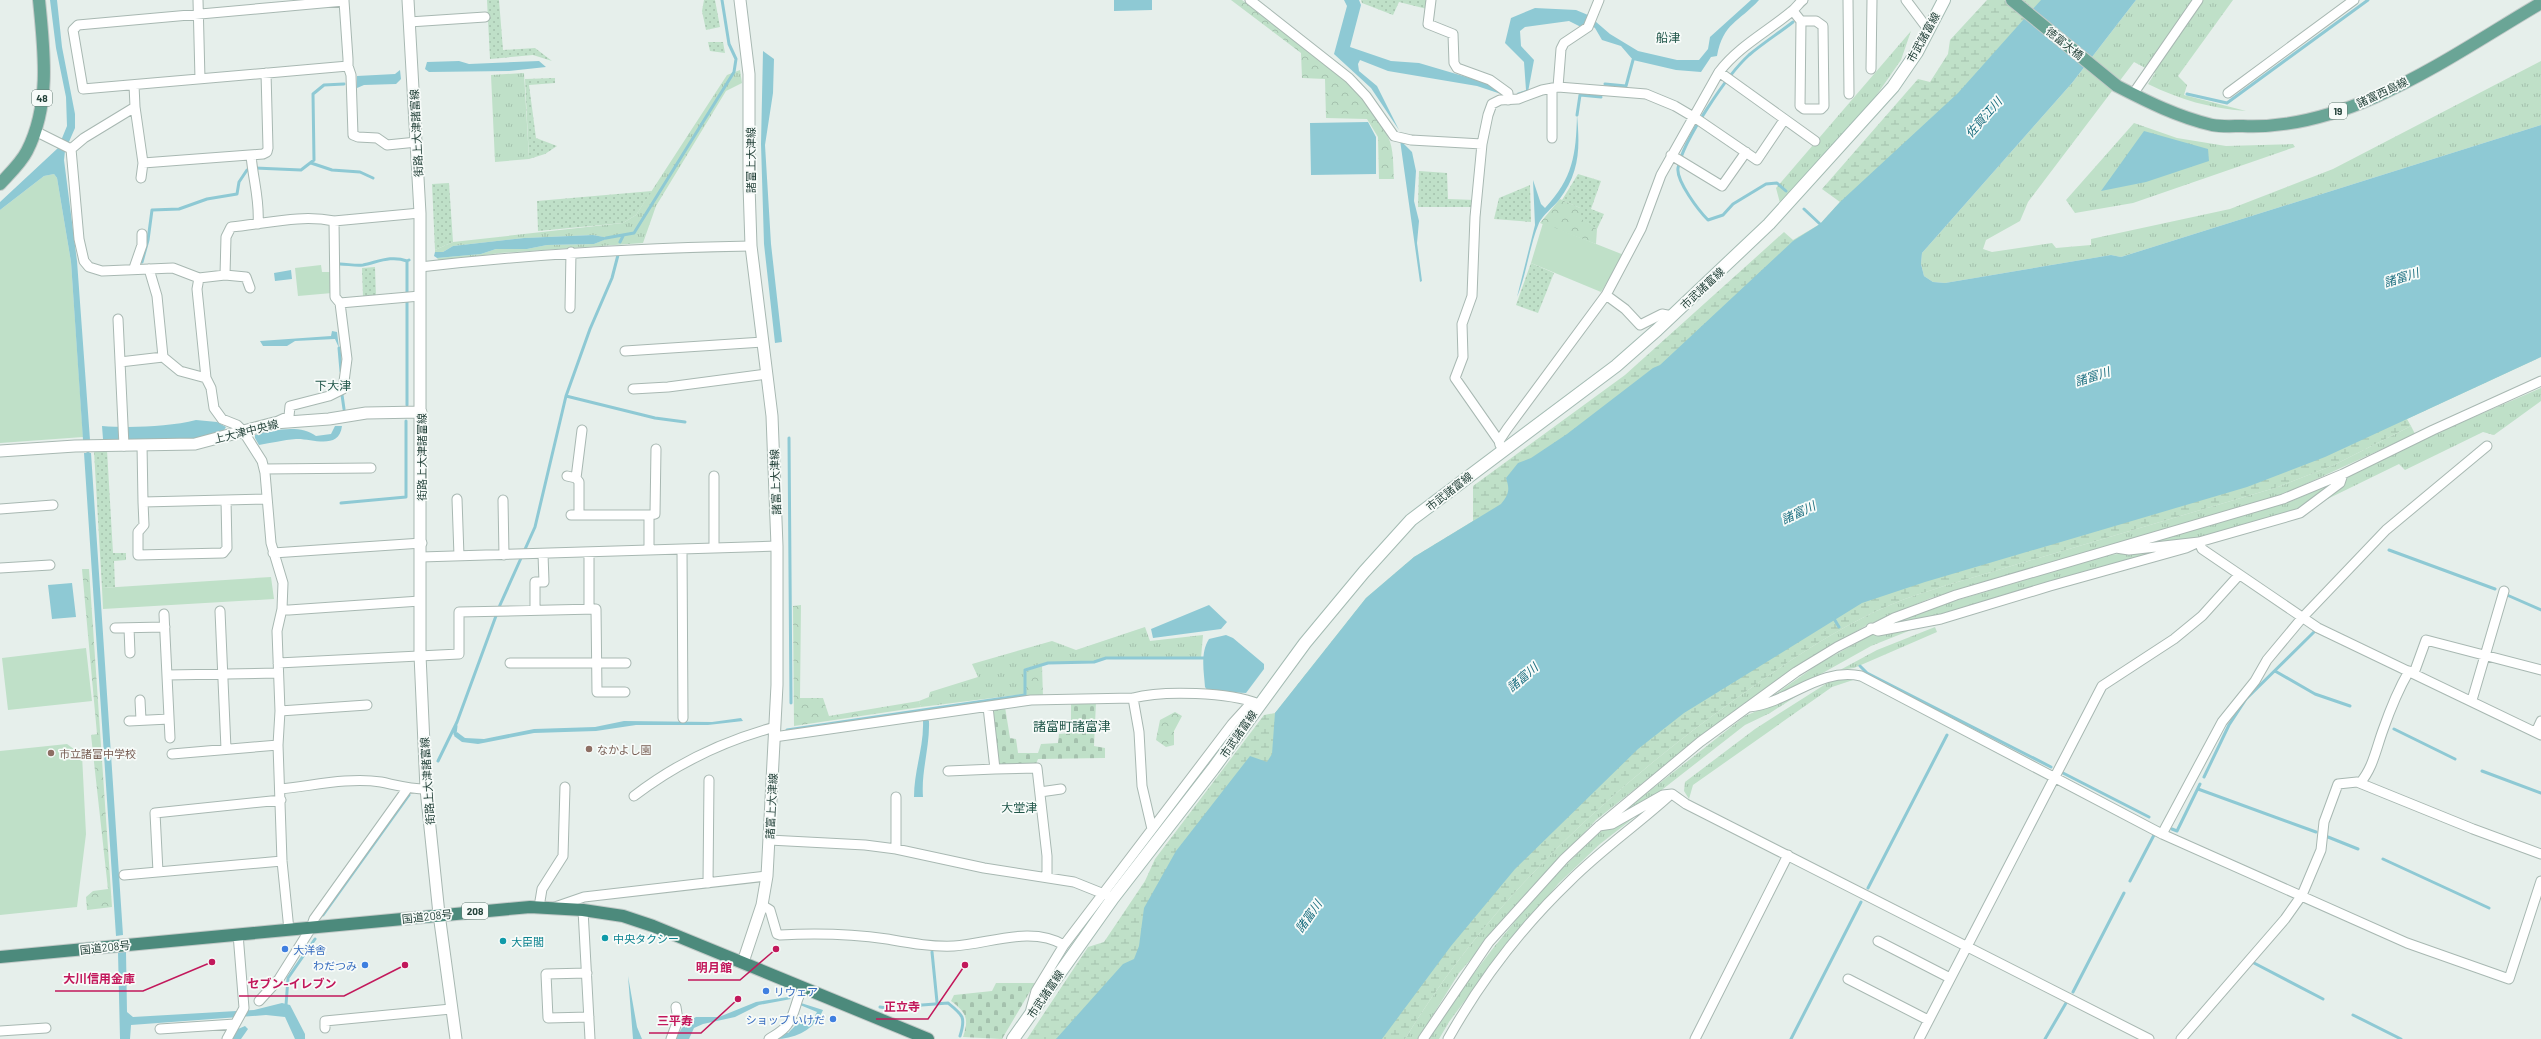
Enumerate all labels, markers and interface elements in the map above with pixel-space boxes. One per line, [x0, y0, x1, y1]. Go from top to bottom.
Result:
street label: 市武諸富線 [1904, 10, 1942, 64]
street label: 徳富大橋 [2044, 24, 2086, 62]
district label: 船津 [1656, 30, 1680, 44]
street label: 諸富西島線 [2354, 74, 2410, 110]
street label: 街路上大津諸富線 [407, 89, 425, 177]
road number: 48 [32, 90, 52, 106]
water label: 佐賀江川 [1962, 93, 2005, 140]
road number: 19 [2329, 103, 2347, 119]
street label: 諸富上大津線 [744, 127, 757, 193]
street label: 市武諸富線 [1677, 264, 1727, 312]
water label: 諸富川 [2382, 264, 2422, 289]
water label: 諸富川 [2073, 363, 2113, 388]
district label: 下大津 [315, 378, 351, 392]
street label: 街路上大津諸富線 [415, 413, 428, 501]
street label: 上大津中央線 [212, 417, 280, 445]
street label: 諸富上大津線 [767, 449, 783, 515]
street label: 市武諸富線 [1423, 469, 1475, 513]
water label: 諸富川 [1779, 497, 1819, 526]
water label: 諸富川 [1504, 659, 1542, 694]
street label: 市武諸富線 [1217, 708, 1259, 760]
district label: 諸富町諸富津 [1033, 718, 1111, 734]
street label: 街路上大津諸富線 [417, 737, 437, 825]
place label: なかよし園 [597, 743, 651, 756]
marker: なかよし園 [584, 744, 594, 754]
place label: 市立諸富中学校 [59, 747, 136, 760]
marker: 市立諸富中学校 [46, 748, 56, 758]
street label: 諸富上大津線 [763, 773, 779, 839]
district label: 大堂津 [1001, 800, 1037, 814]
water label: 諸富川 [1292, 896, 1325, 935]
road number: 208 [462, 903, 488, 919]
street label: 国道208号 [401, 907, 453, 925]
place label: 中央タクシー [613, 932, 679, 945]
marker: 中央タクシー [600, 933, 610, 943]
place label: 大臣閣 [511, 935, 544, 948]
marker: 大臣閣 [498, 936, 508, 946]
street label: 国道208号 [79, 938, 131, 956]
place label: 大洋舎 [293, 943, 326, 956]
marker: 大洋舎 [280, 944, 290, 954]
callout: 明月館 [688, 956, 740, 980]
place label: わだつみ [313, 959, 357, 972]
marker: わだつみ [360, 960, 370, 970]
text: 明月館 [696, 960, 732, 974]
callout: 大川信用金庫 [55, 967, 143, 991]
street label: 市武諸富線 [1024, 968, 1066, 1020]
text: 大川信用金庫 [63, 971, 135, 985]
callout: セブン-イレブン [239, 972, 344, 996]
text: セブン-イレブン [248, 976, 336, 990]
place label: リウェア [774, 985, 818, 998]
marker: リウェア [761, 986, 771, 996]
callout: 正立寺 [876, 995, 928, 1019]
text: 正立寺 [884, 999, 920, 1013]
callout: 三平寿 [649, 1009, 701, 1033]
text: 三平寿 [657, 1013, 693, 1027]
place label: ショップ いけだ [746, 1013, 825, 1026]
marker: ショップ いけだ [828, 1014, 838, 1024]

